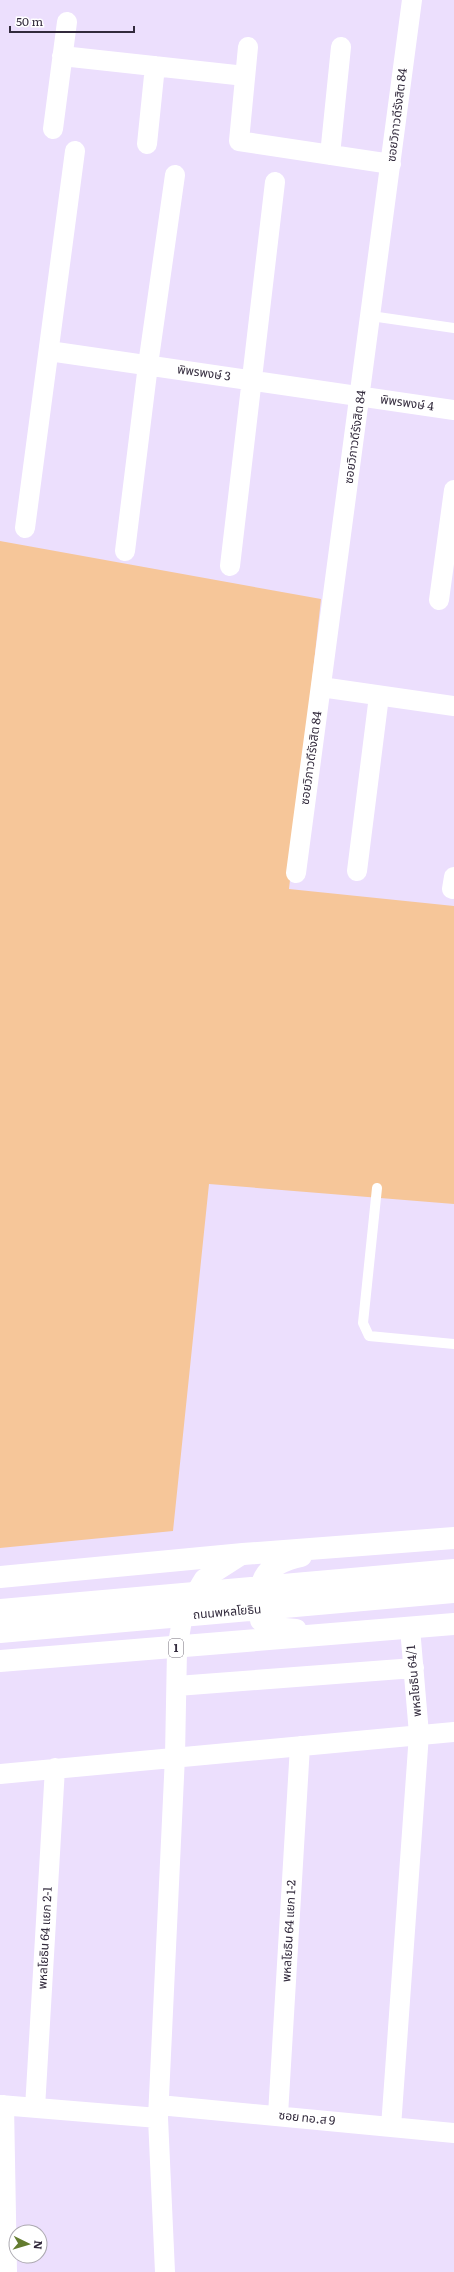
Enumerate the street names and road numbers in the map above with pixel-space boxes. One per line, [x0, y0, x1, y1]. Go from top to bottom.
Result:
street label: ซอยวิภาวดีรังสิต 84 [381, 67, 411, 163]
street label: พิพรพงษ์ 3 [176, 359, 232, 385]
street label: ซอยวิภาวดีรังสิต 84 [339, 388, 370, 485]
street label: พิพรพงษ์ 4 [379, 389, 436, 415]
street label: ซอยวิภาวดีรังสิต 84 [295, 709, 326, 806]
street label: ถนนพหลโยธิน [192, 1599, 262, 1623]
road number: 1 [169, 1639, 183, 1657]
street label: พหลโยธิน 64/1 [401, 1644, 425, 1718]
street label: พหลโยธิน 64 แยก 1-2 [276, 1879, 300, 1983]
street label: พหลโยธิน 64 แยก 2-1 [32, 1886, 56, 1990]
street label: ซอย ทอ.ส 9 [278, 2105, 336, 2129]

